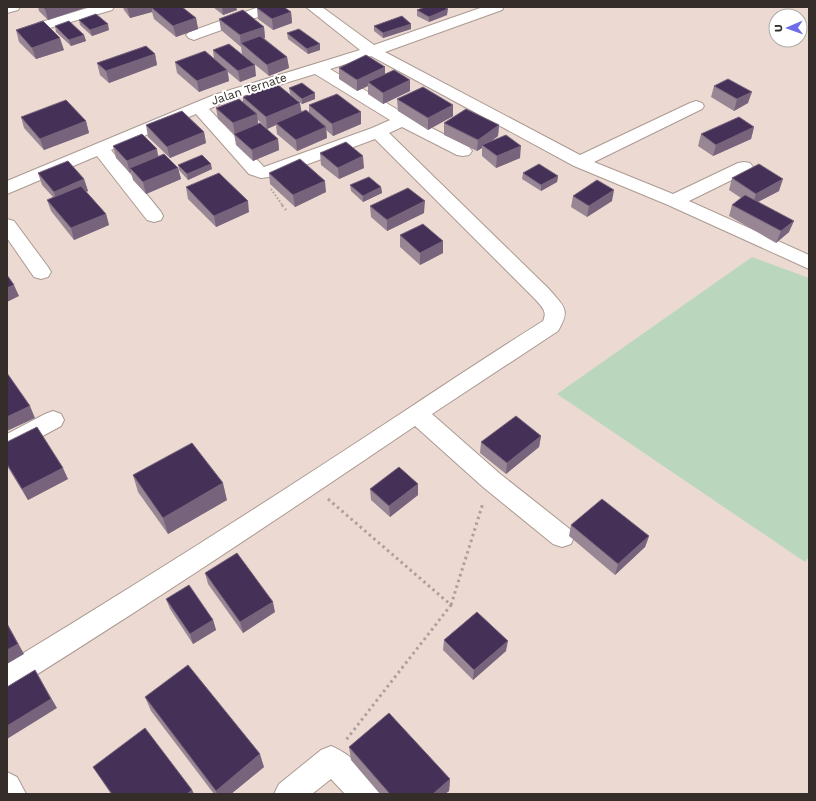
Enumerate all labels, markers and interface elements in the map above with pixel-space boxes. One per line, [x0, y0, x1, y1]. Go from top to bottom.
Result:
north arrow [768, 8, 808, 48]
text: U [772, 24, 785, 32]
street label: Jalan Ternate [209, 70, 289, 108]

